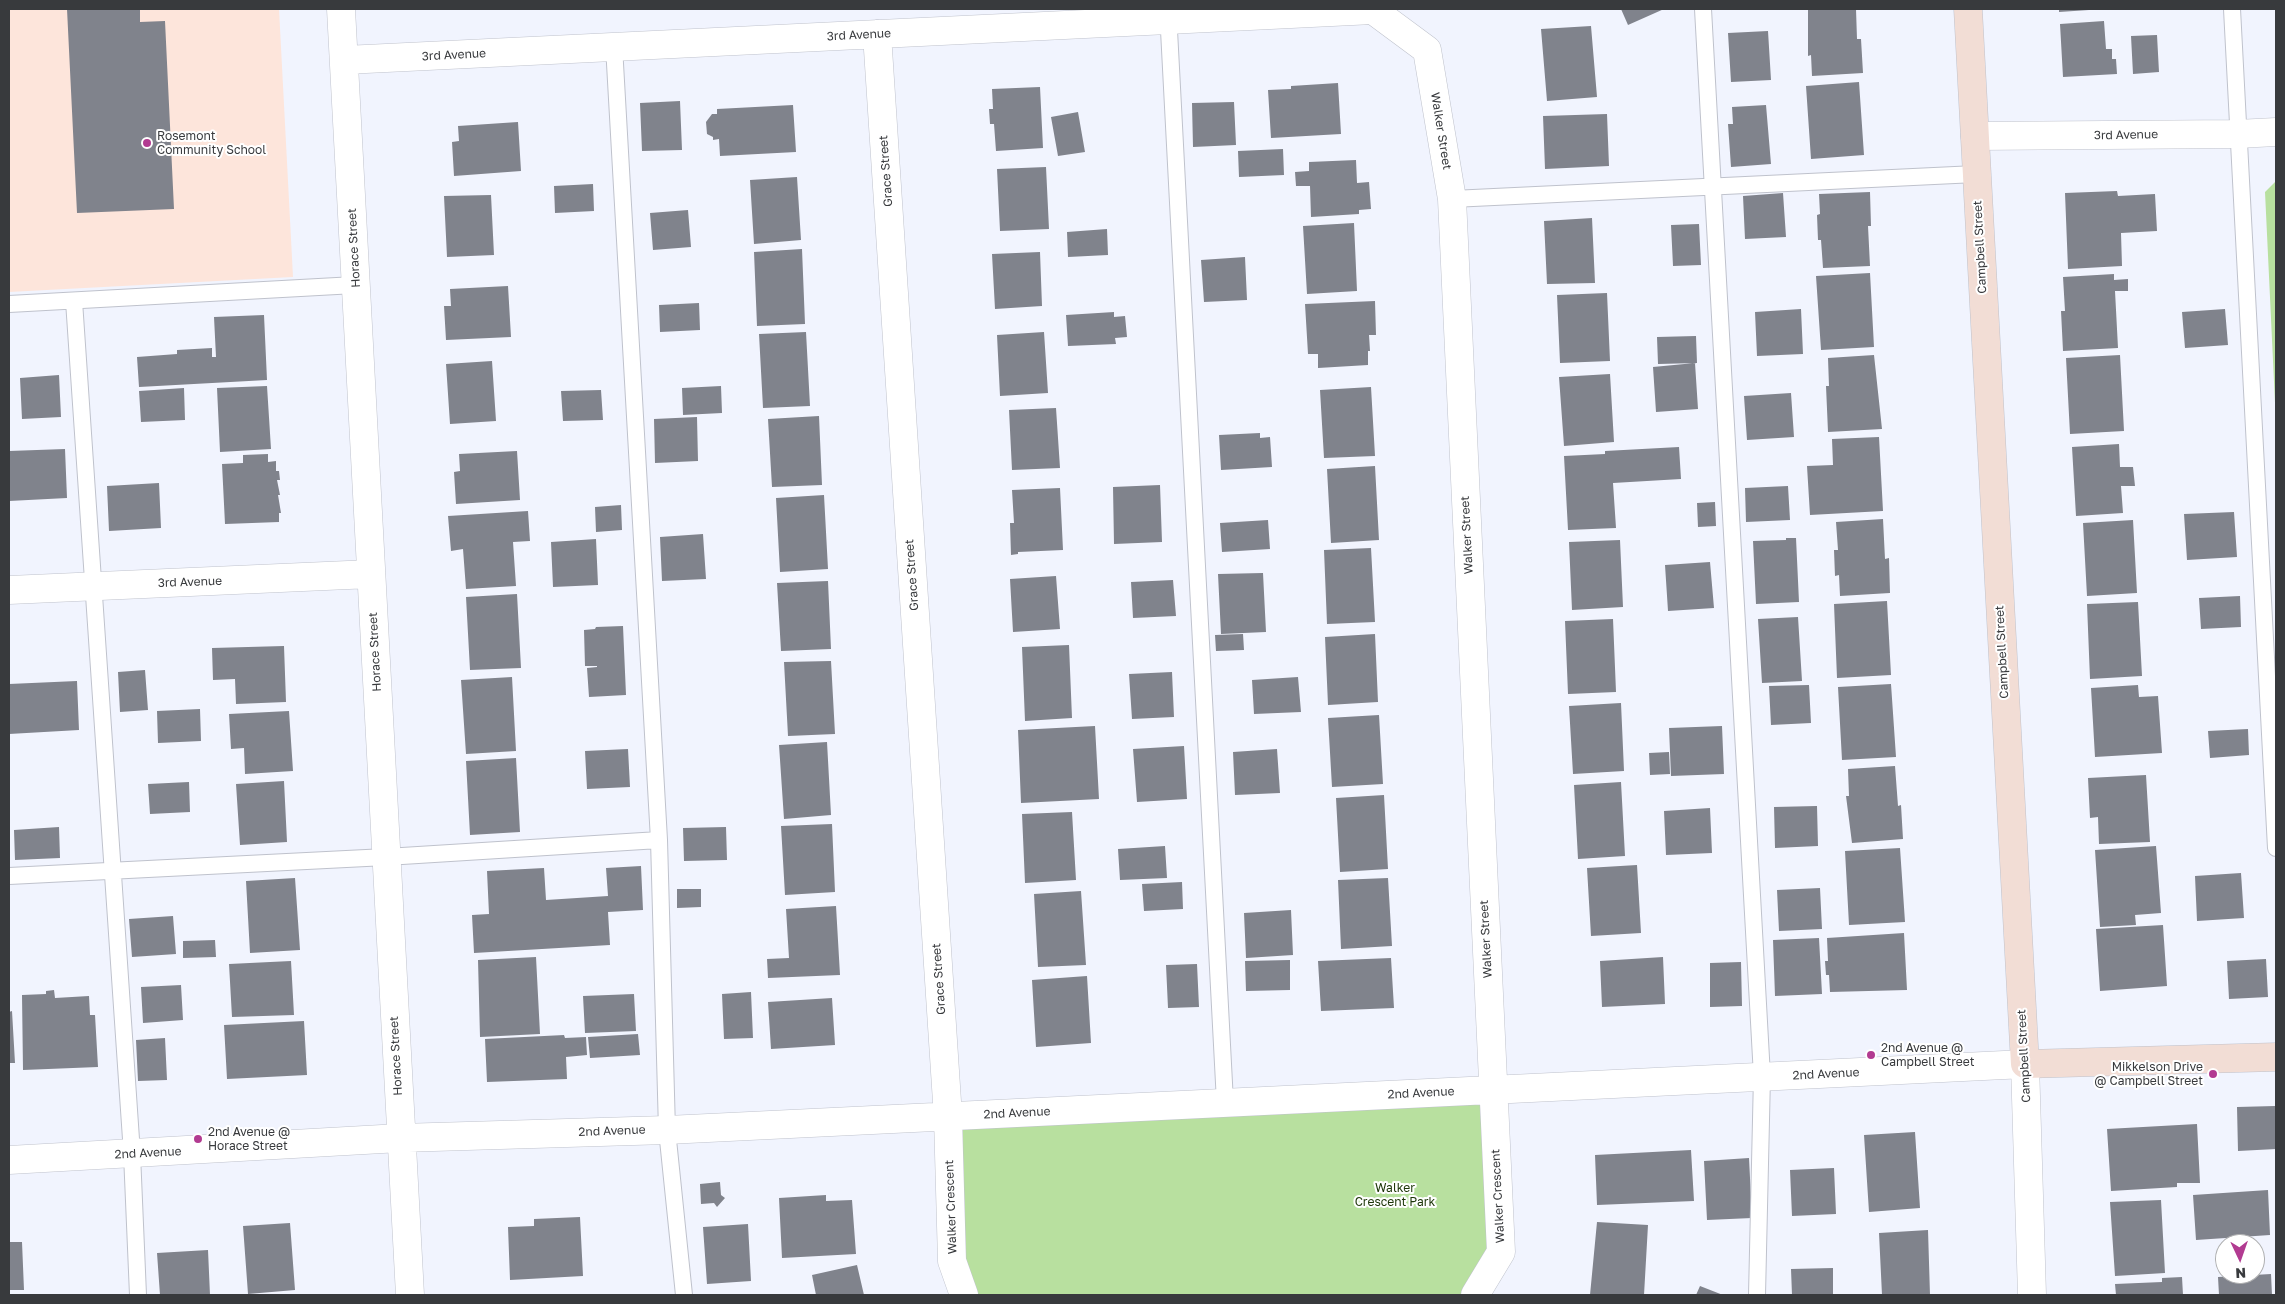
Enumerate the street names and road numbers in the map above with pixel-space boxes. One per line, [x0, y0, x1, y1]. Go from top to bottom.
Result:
street label: 3rd Avenue [827, 26, 891, 44]
street label: 3rd Avenue [422, 46, 486, 64]
street label: Walker Street [1428, 91, 1454, 171]
street label: 3rd Avenue [2094, 127, 2158, 143]
street label: Grace Street [876, 135, 896, 207]
street label: Campbell Street [1970, 200, 1990, 294]
street label: Horace Street [345, 208, 363, 288]
street label: Walker Street [1458, 495, 1476, 575]
street label: Grace Street [902, 539, 922, 611]
street label: 3rd Avenue [158, 574, 222, 590]
street label: Campbell Street [1992, 605, 2012, 699]
street label: Horace Street [366, 612, 384, 692]
street label: Walker Street [1477, 899, 1495, 979]
street label: Grace Street [929, 943, 949, 1015]
street label: Campbell Street [2014, 1009, 2034, 1103]
street label: Horace Street [387, 1016, 405, 1096]
street label: 2nd Avenue [1792, 1065, 1860, 1083]
street label: 2nd Avenue [1387, 1084, 1455, 1102]
street label: 2nd Avenue [983, 1104, 1051, 1122]
street label: 2nd Avenue [578, 1123, 646, 1139]
street label: 2nd Avenue [114, 1144, 182, 1162]
street label: Walker Crescent [1488, 1148, 1508, 1244]
street label: Walker Crescent [942, 1160, 960, 1254]

